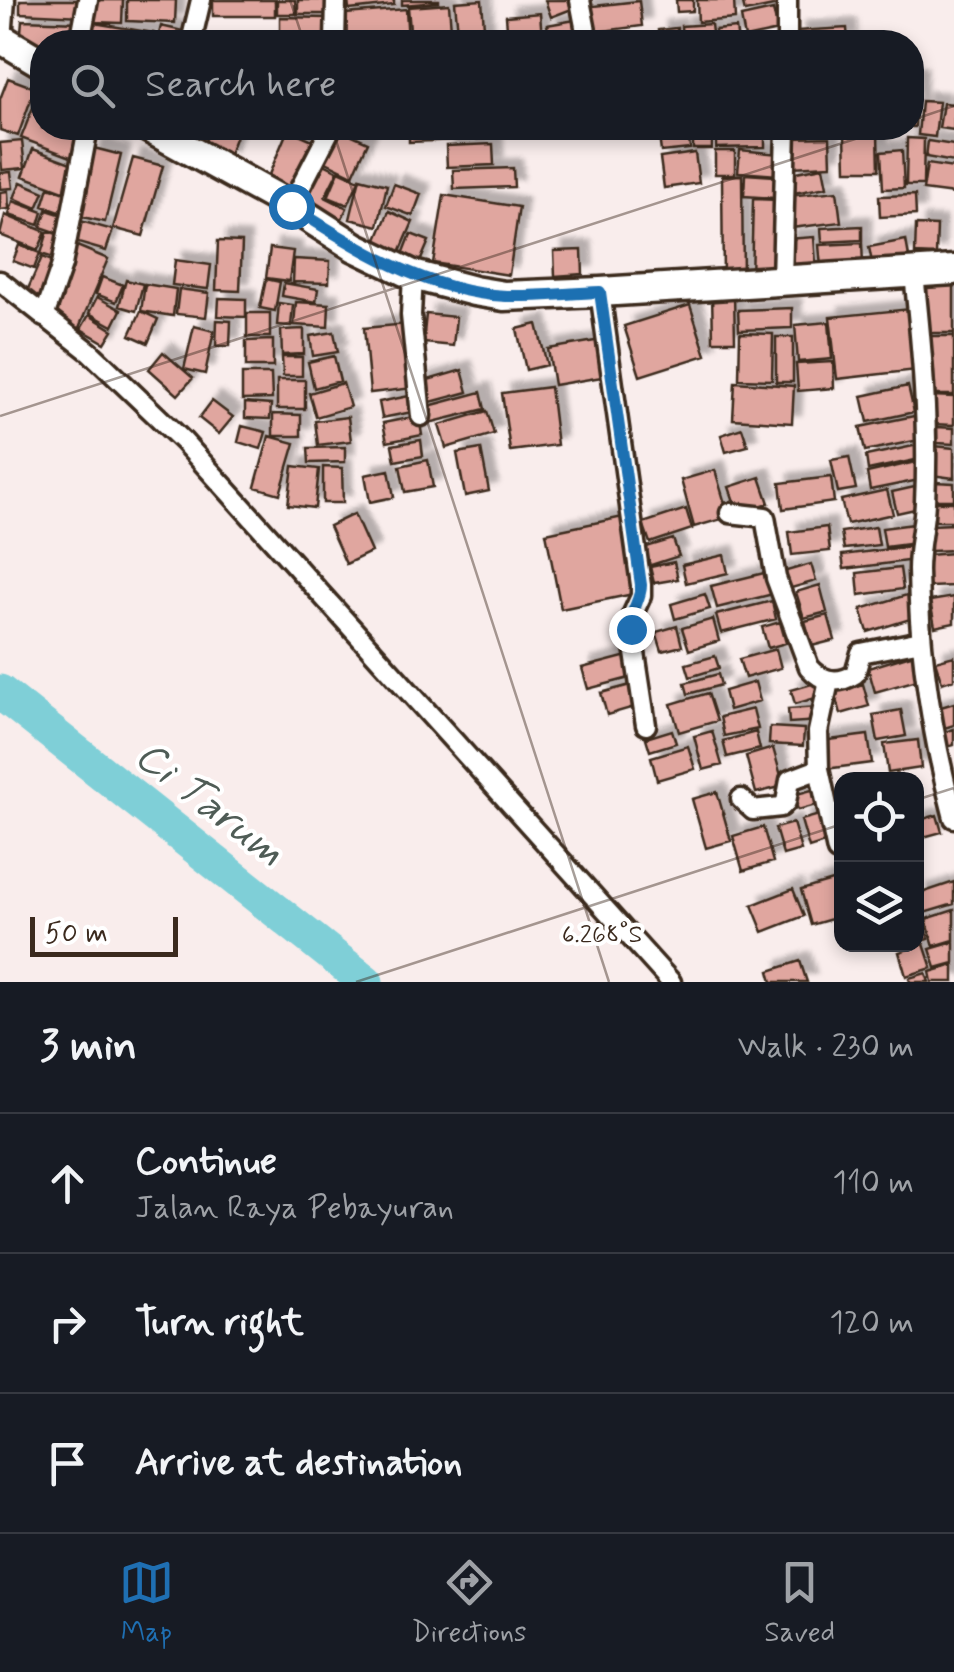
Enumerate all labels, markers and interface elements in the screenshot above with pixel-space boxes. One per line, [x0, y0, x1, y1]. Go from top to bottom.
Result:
search box [30, 30, 924, 140]
icon: search [65, 58, 120, 113]
text: Search here [145, 61, 336, 110]
route start [269, 184, 315, 230]
route end [609, 607, 655, 653]
water label: Ci Tarum [123, 729, 295, 880]
map controls [834, 772, 924, 952]
button: locate [834, 772, 924, 862]
button: layers [834, 862, 924, 952]
scale bar [30, 912, 178, 956]
text: 50 m [45, 916, 108, 953]
text: 6.268°S [562, 919, 642, 952]
text: 3 min [40, 1020, 137, 1075]
text: Walk · 230 m [738, 1026, 914, 1068]
text: Continue [135, 1138, 277, 1187]
icon: ahead [40, 1156, 95, 1211]
text: 110 m [833, 1162, 914, 1204]
text: Jalan Raya Pebayuran [135, 1187, 454, 1229]
icon: right [40, 1296, 95, 1351]
text: Turn right [135, 1299, 304, 1348]
text: 120 m [829, 1302, 914, 1344]
icon: arrive [40, 1436, 95, 1491]
text: Arrive at destination [135, 1439, 462, 1488]
tab: Map [119, 1555, 174, 1652]
tab: Directions [412, 1555, 527, 1652]
tab: Saved [764, 1555, 835, 1652]

